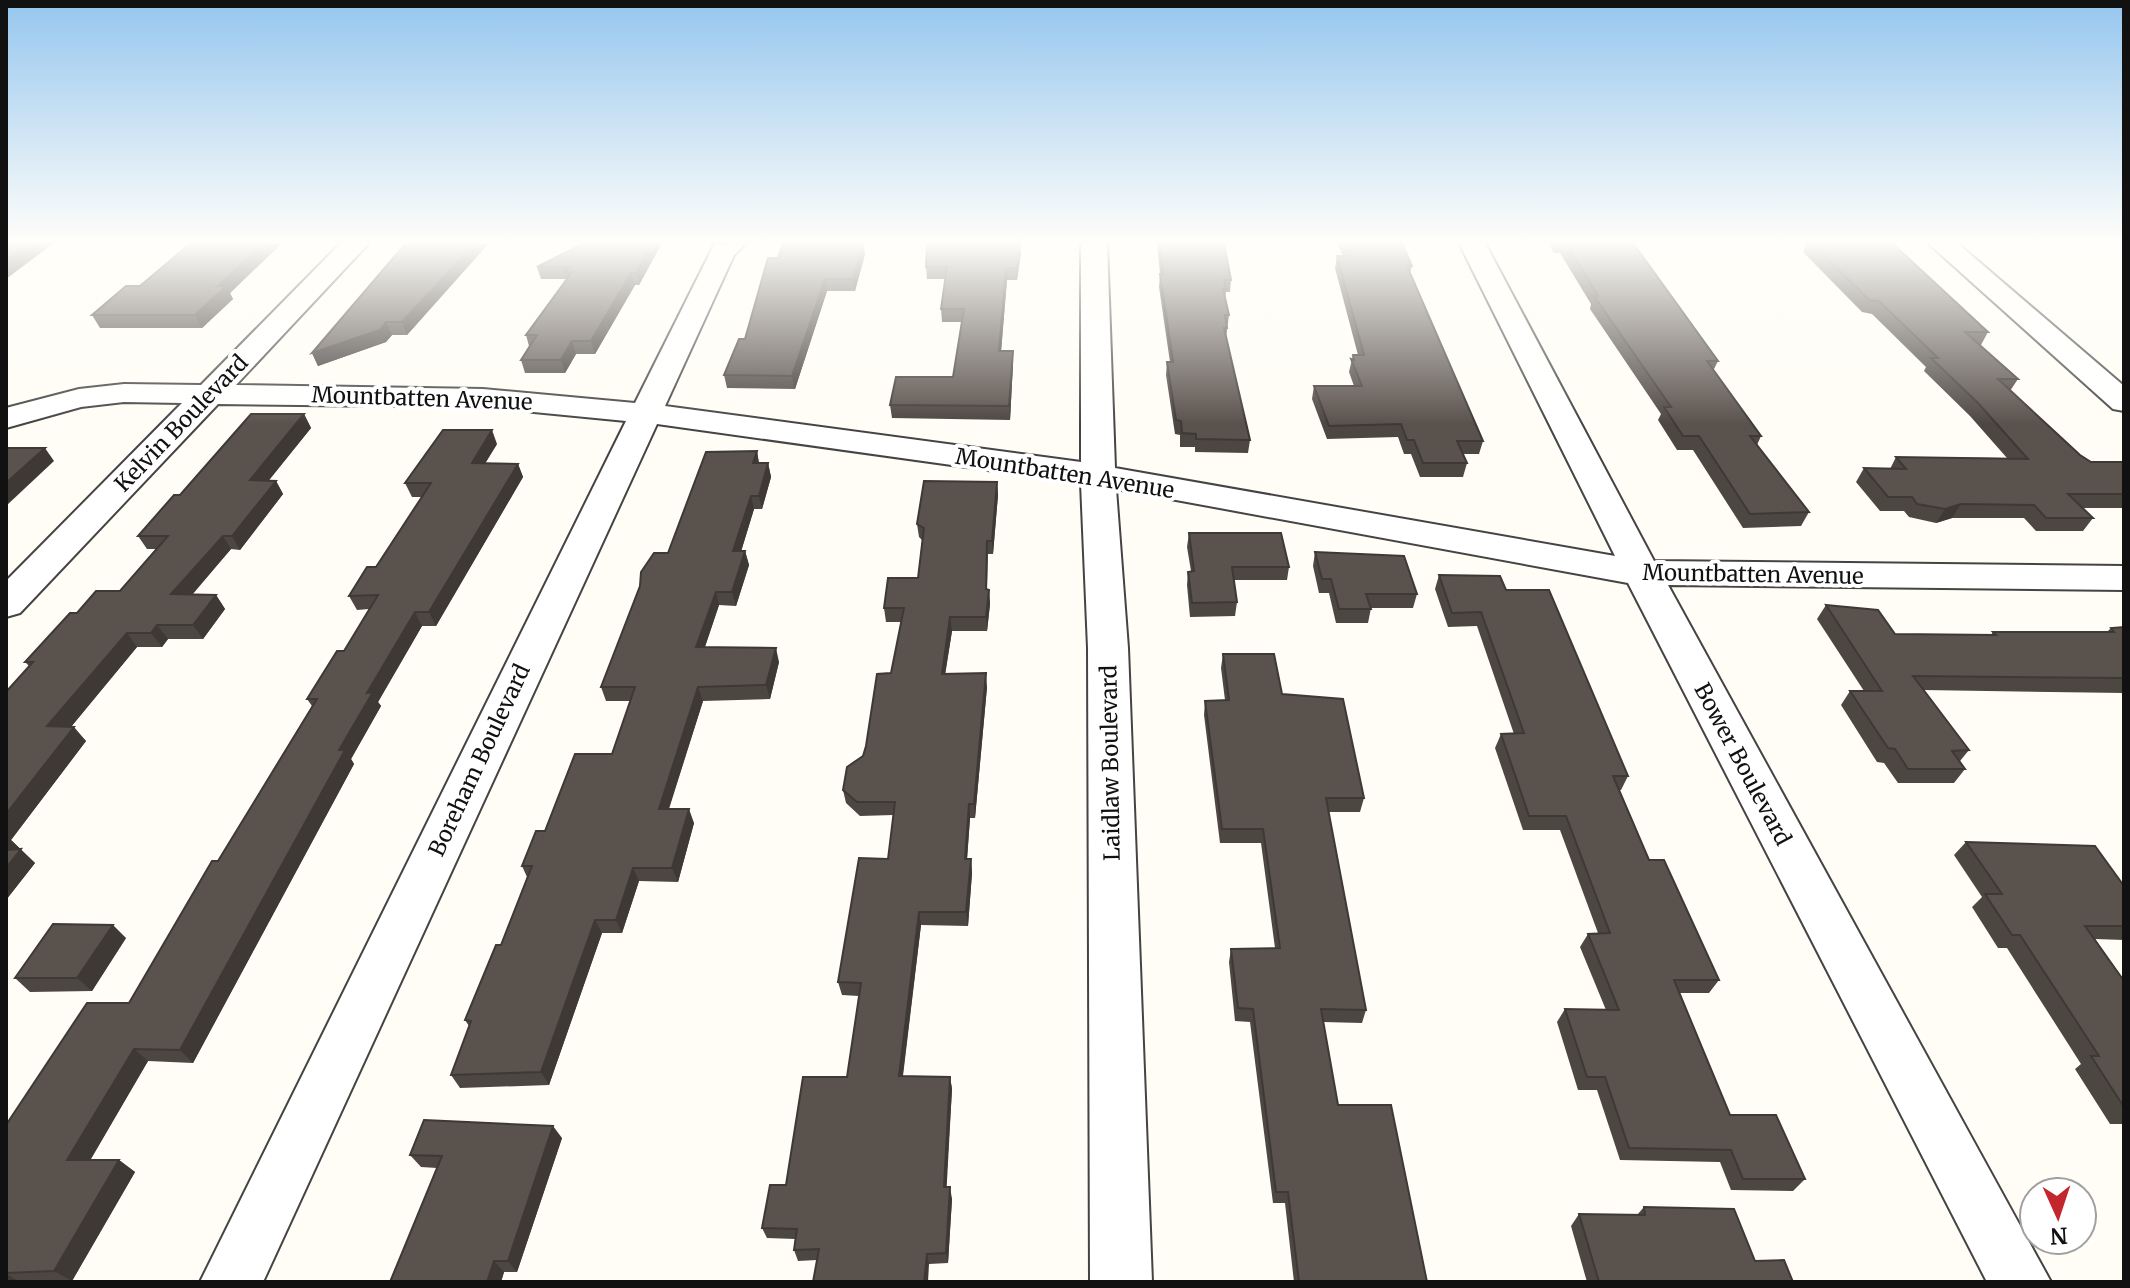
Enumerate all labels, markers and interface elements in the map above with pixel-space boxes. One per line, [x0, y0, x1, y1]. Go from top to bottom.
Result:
street label: Kelvin Boulevard [109, 349, 253, 497]
street label: Mountbatten Avenue [311, 380, 533, 416]
street label: Mountbatten Avenue [954, 442, 1176, 504]
street label: Mountbatten Avenue [1642, 558, 1864, 590]
street label: Boreham Boulevard [422, 659, 536, 861]
street label: Laidlaw Boulevard [1094, 665, 1126, 861]
street label: Bower Boulevard [1688, 678, 1798, 850]
north arrow [2018, 1176, 2098, 1256]
text: N [2049, 1222, 2068, 1250]

